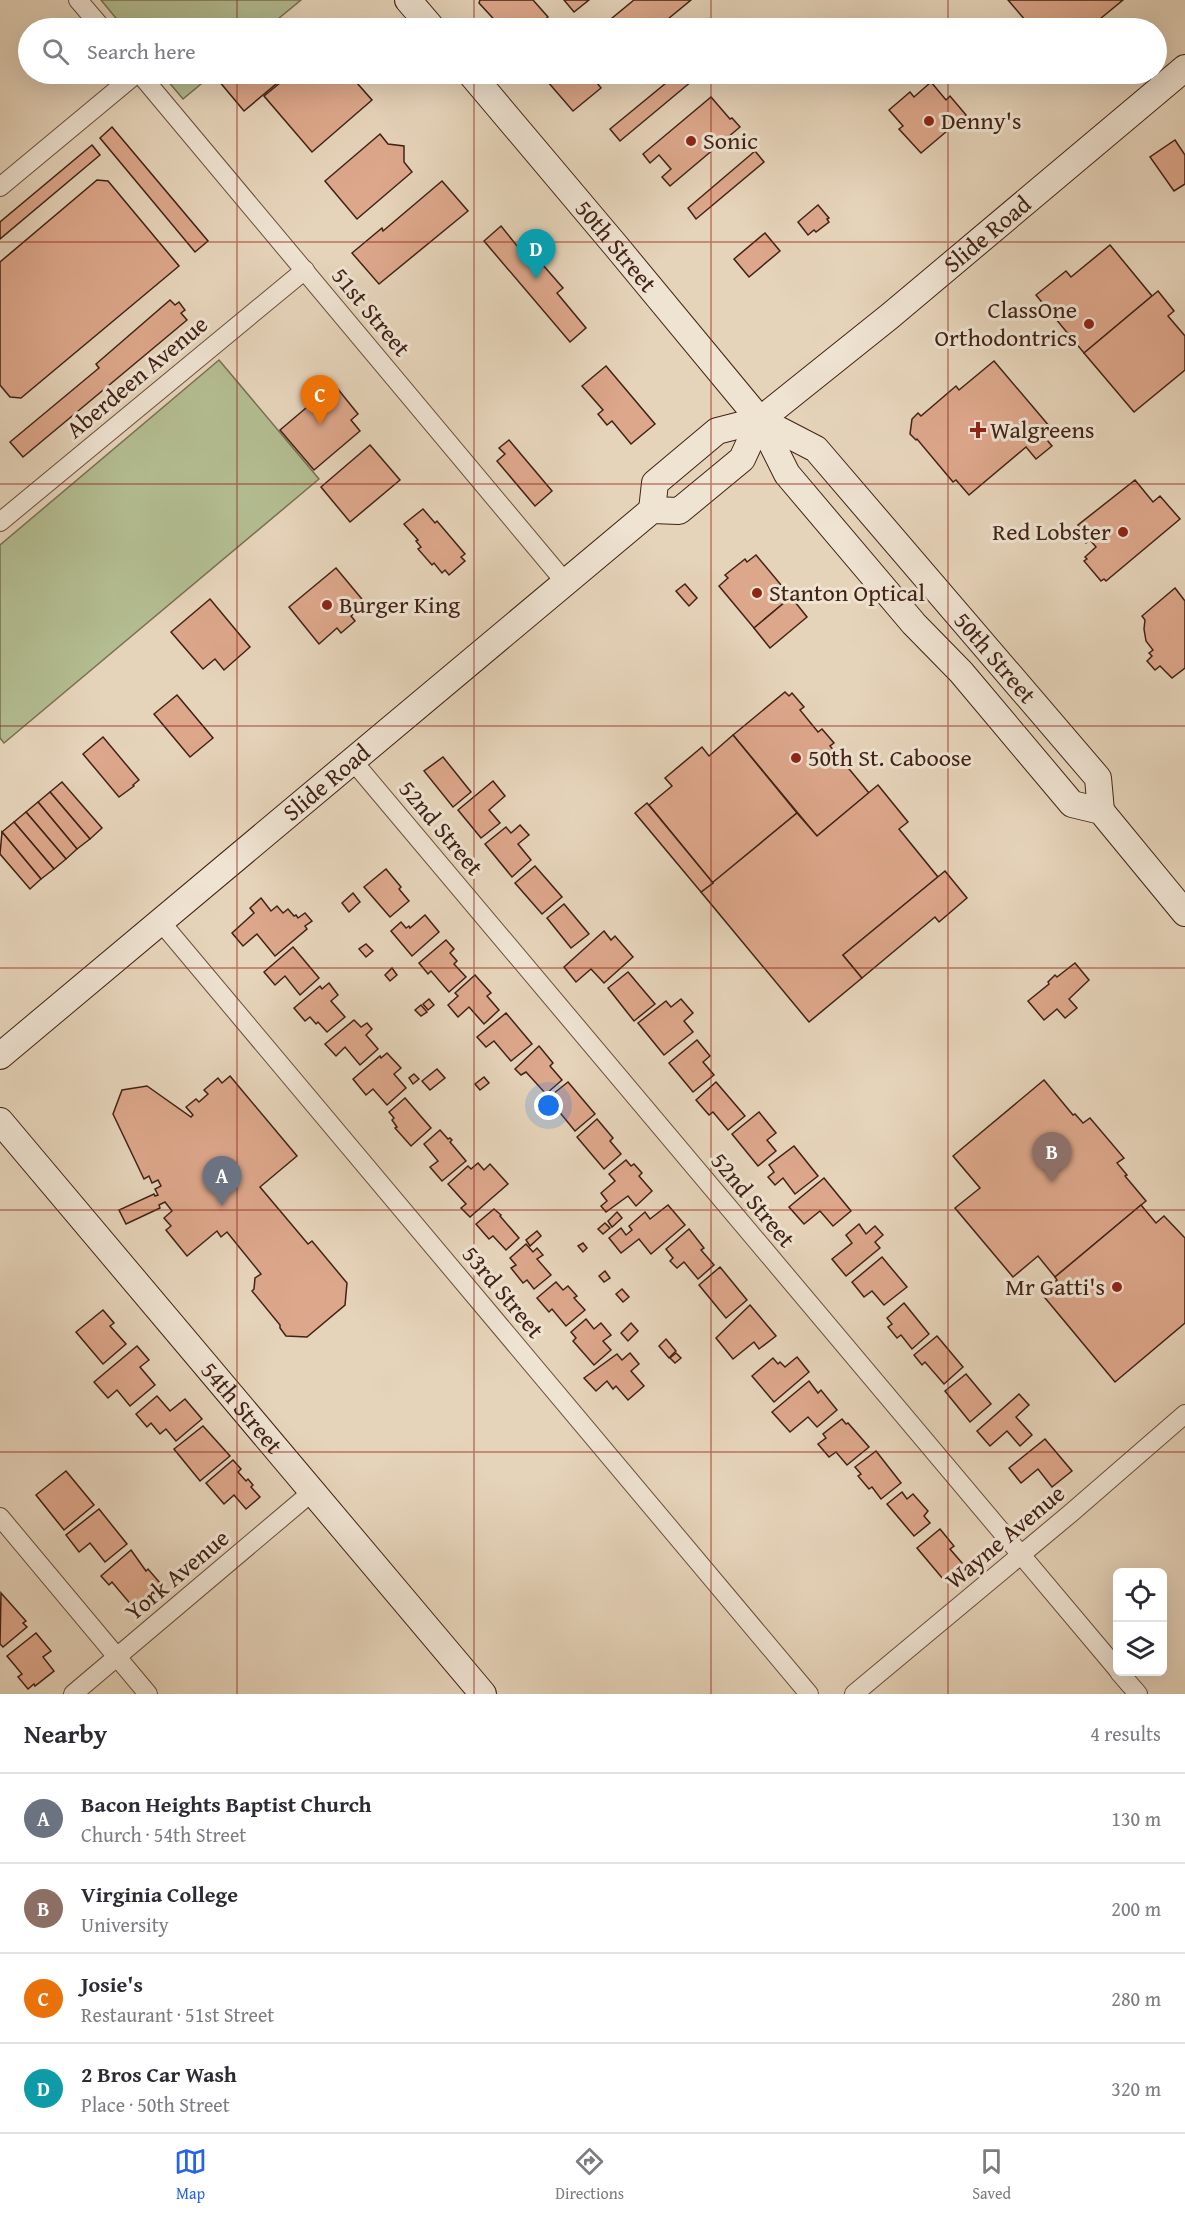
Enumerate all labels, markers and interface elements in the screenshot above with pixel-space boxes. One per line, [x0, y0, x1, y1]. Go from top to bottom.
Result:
search box [18, 18, 1167, 84]
icon: search [39, 35, 72, 68]
text: Search here [87, 35, 196, 67]
place label: Denny's [941, 103, 1021, 138]
marker: Denny's [922, 114, 936, 128]
place label: Sonic [703, 123, 758, 158]
marker: Sonic [684, 134, 698, 148]
street label: Slide Road [936, 187, 1038, 281]
street label: 50th Street [567, 192, 666, 300]
pin: D [516, 230, 556, 279]
street label: 51st Street [324, 259, 420, 364]
place label: ClassOne Orthodontrics [935, 292, 1077, 355]
street label: Aberdeen Avenue [58, 307, 215, 447]
marker: ClassOne Orthodontrics [1082, 317, 1096, 331]
pin: C [300, 376, 340, 425]
place label: Walgreens [990, 412, 1095, 447]
marker: Walgreens [971, 423, 985, 437]
place label: Red Lobster [992, 514, 1111, 549]
marker: Red Lobster [1116, 525, 1130, 539]
place label: Stanton Optical [769, 575, 925, 610]
marker: Stanton Optical [750, 586, 764, 600]
place label: Burger King [339, 587, 460, 622]
marker: Burger King [320, 598, 334, 612]
street label: 50th Street [946, 604, 1045, 711]
street label: Slide Road [275, 735, 378, 829]
place label: 50th St. Caboose [808, 740, 972, 775]
marker: 50th St. Caboose [789, 751, 803, 765]
street label: 52nd Street [391, 772, 492, 884]
your location [534, 1091, 563, 1120]
pin: B [1032, 1132, 1072, 1182]
street label: 52nd Street [703, 1144, 804, 1256]
pin: A [202, 1156, 242, 1206]
street label: 53rd Street [454, 1238, 553, 1346]
place label: Mr Gatti's [1005, 1269, 1105, 1304]
marker: Mr Gatti's [1110, 1280, 1124, 1294]
street label: 54th Street [193, 1354, 292, 1462]
street label: Wayne Avenue [937, 1476, 1072, 1597]
street label: York Avenue [117, 1521, 236, 1629]
map controls [1113, 1568, 1167, 1676]
button: locate [1113, 1568, 1167, 1622]
button: layers [1113, 1622, 1167, 1676]
text: Nearby [24, 1714, 107, 1753]
text: 4 results [1090, 1719, 1161, 1748]
text: Bacon Heights Baptist Church [81, 1788, 371, 1820]
text: A [37, 1804, 50, 1833]
text: 130 m [1111, 1804, 1161, 1833]
text: Church · 54th Street [81, 1820, 246, 1849]
text: Virginia College [81, 1878, 238, 1910]
text: B [37, 1894, 50, 1923]
text: 200 m [1111, 1894, 1161, 1923]
text: University [81, 1910, 169, 1939]
text: Josie's [81, 1968, 143, 2000]
text: C [38, 1984, 49, 2013]
text: 280 m [1111, 1984, 1161, 2013]
text: Restaurant · 51st Street [81, 2000, 274, 2029]
text: 2 Bros Car Wash [81, 2058, 237, 2090]
text: D [37, 2074, 50, 2103]
text: 320 m [1111, 2074, 1161, 2103]
text: Place · 50th Street [81, 2090, 230, 2119]
tab: Map [174, 2145, 207, 2205]
tab: Directions [555, 2145, 624, 2205]
tab: Saved [972, 2145, 1011, 2205]

